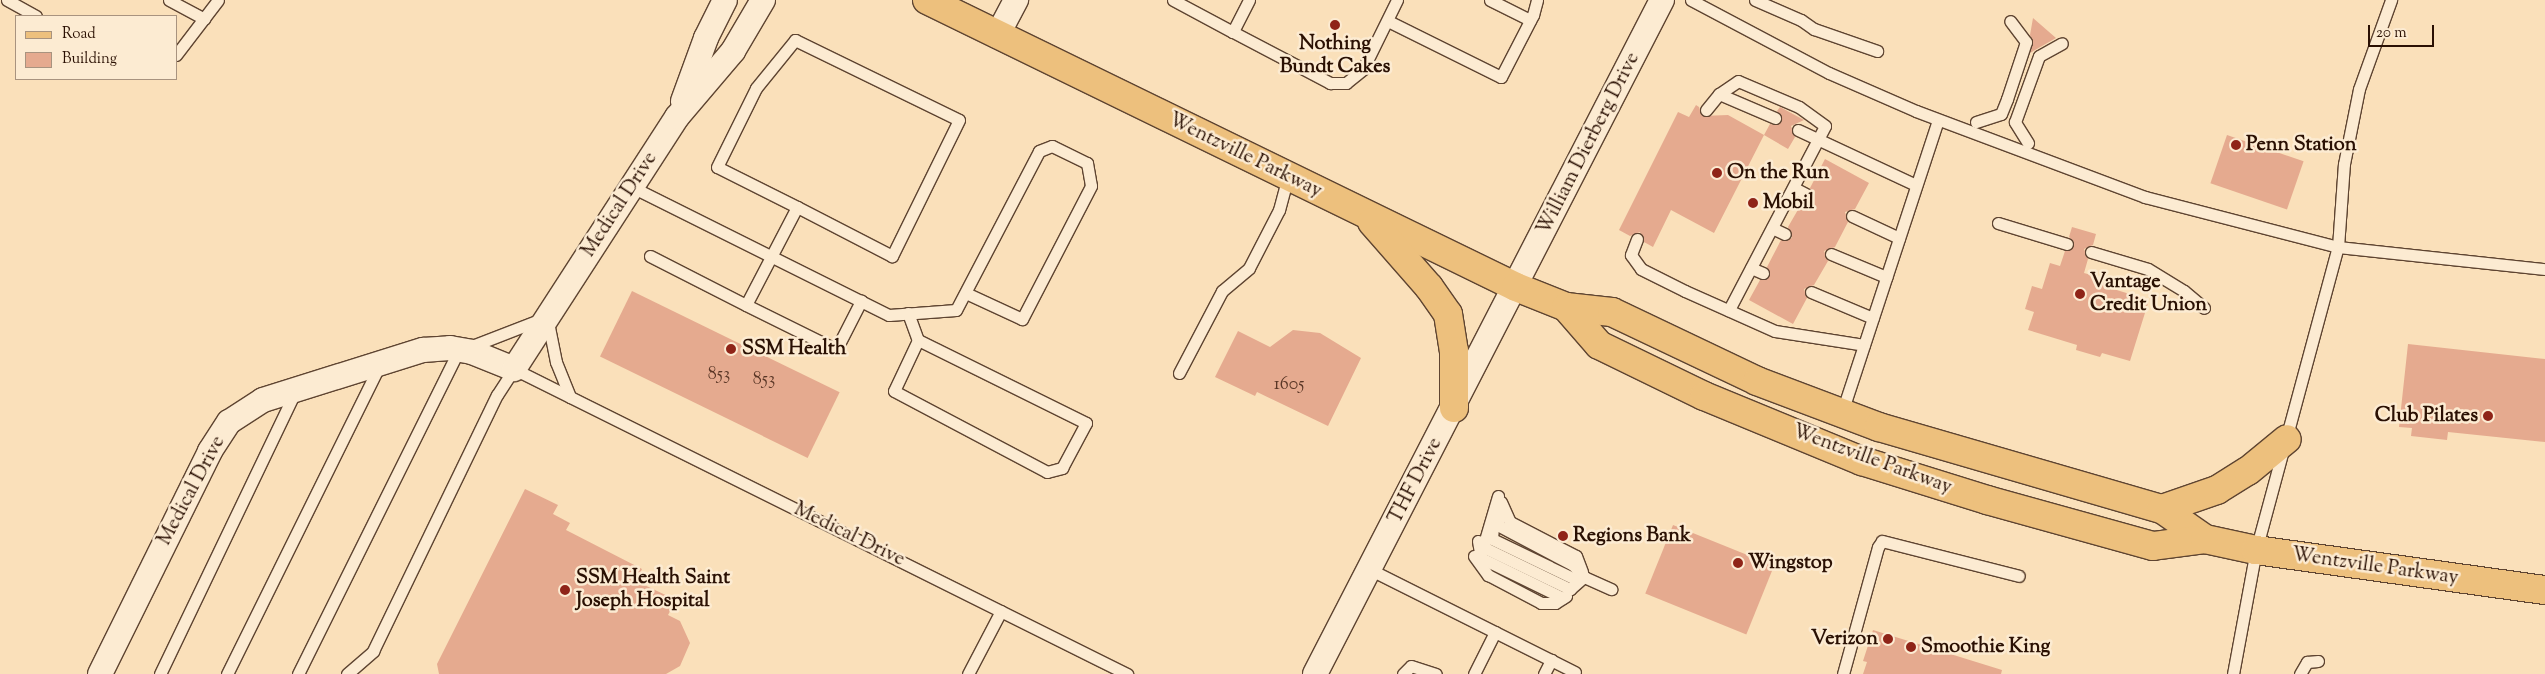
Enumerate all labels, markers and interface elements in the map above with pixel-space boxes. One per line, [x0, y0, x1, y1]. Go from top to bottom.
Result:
legend [15, 15, 178, 80]
scale bar [2370, 15, 2436, 47]
marker: Nothing Bundt Cakes [1329, 19, 1341, 31]
text: 20 m [2376, 23, 2407, 44]
text: Road [62, 24, 96, 45]
place label: Nothing Bundt Cakes [1280, 33, 1390, 80]
text: Building [62, 49, 117, 70]
street label: William Dierberg Drive [1533, 49, 1645, 239]
street label: Wentzville Parkway [1164, 108, 1326, 204]
place label: Penn Station [2246, 133, 2357, 157]
marker: Penn Station [2230, 139, 2242, 151]
street label: Medical Drive [577, 148, 663, 262]
place label: On the Run [1727, 161, 1829, 185]
marker: On the Run [1711, 167, 1723, 179]
place label: Mobil [1763, 191, 1814, 215]
marker: Mobil [1747, 197, 1759, 209]
place label: Vantage Credit Union [2090, 270, 2207, 317]
marker: Vantage Credit Union [2074, 288, 2086, 300]
place label: SSM Health [742, 337, 847, 361]
marker: SSM Health [724, 342, 738, 356]
house number: 853 [708, 364, 730, 386]
house number: 853 [753, 369, 775, 391]
house number: 1605 [1274, 374, 1304, 396]
place label: Club Pilates [2375, 404, 2478, 428]
marker: Club Pilates [2482, 410, 2494, 422]
street label: Wentzville Parkway [1789, 420, 1955, 500]
street label: Medical Drive [153, 432, 231, 550]
street label: THF Drive [1384, 434, 1448, 528]
street label: Medical Drive [790, 498, 908, 572]
place label: Regions Bank [1573, 524, 1691, 548]
marker: Regions Bank [1557, 530, 1569, 542]
street label: Wentzville Parkway [2290, 543, 2460, 591]
place label: Wingstop [1748, 551, 1833, 575]
marker: Wingstop [1732, 557, 1744, 569]
place label: SSM Health Saint Joseph Hospital [576, 566, 730, 613]
marker: SSM Health Saint Joseph Hospital [558, 583, 572, 597]
place label: Verizon [1811, 627, 1878, 651]
marker: Verizon [1882, 633, 1894, 645]
place label: Smoothie King [1921, 635, 2050, 659]
marker: Smoothie King [1905, 641, 1917, 653]

